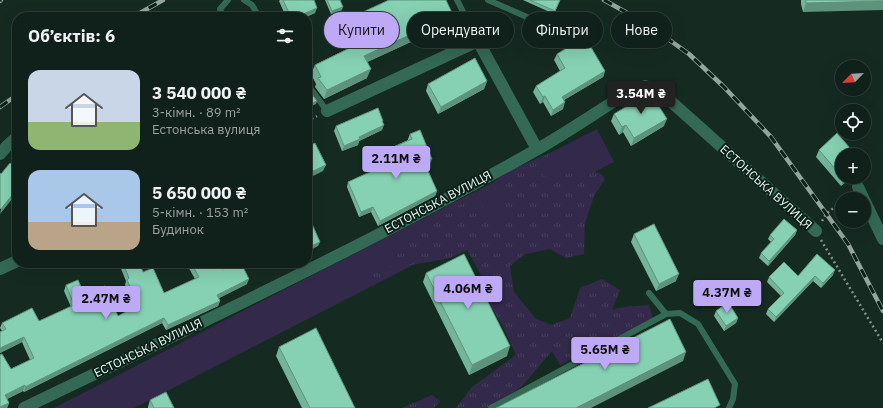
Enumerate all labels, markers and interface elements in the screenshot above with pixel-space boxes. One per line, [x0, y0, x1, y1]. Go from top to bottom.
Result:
chip: Купити [324, 12, 399, 48]
chip: Орендувати [407, 12, 514, 48]
chip: Фільтри [522, 12, 603, 48]
chip: Нове [611, 12, 672, 48]
text: Об’єктів: 6 [28, 25, 115, 47]
icon: filters [274, 25, 296, 47]
north arrow [835, 60, 871, 96]
map controls [835, 60, 871, 228]
pin: 3.54M ₴ [604, 81, 678, 115]
text: 3 540 000 ₴ [152, 82, 246, 104]
text: 3.54M ₴ [616, 85, 666, 102]
icon: home [60, 86, 108, 134]
text: 3-кімн. · 89 m² [152, 104, 241, 121]
button: locate [835, 104, 871, 140]
text: Естонська вулиця [152, 121, 260, 138]
street label: ЕСТОНСЬКА ВУЛИЦЯ [717, 141, 815, 232]
pin: 2.11M ₴ [359, 146, 433, 180]
button: + [835, 148, 871, 184]
text: 2.11M ₴ [371, 150, 421, 167]
street label: ЕСТОНСЬКА ВУЛИЦЯ [382, 167, 494, 236]
text: 5 650 000 ₴ [152, 182, 246, 204]
icon: home [60, 186, 108, 234]
button: − [835, 192, 871, 228]
text: 5-кімн. · 153 m² [152, 204, 248, 221]
text: Будинок [152, 221, 204, 238]
pin: 4.06M ₴ [431, 276, 505, 310]
text: 4.06M ₴ [443, 280, 493, 297]
pin: 4.37M ₴ [690, 280, 764, 314]
text: 4.37M ₴ [702, 284, 752, 301]
pin: 2.47M ₴ [69, 286, 143, 320]
text: 2.47M ₴ [81, 290, 131, 307]
street label: ЕСТОНСЬКА ВУЛИЦЯ [91, 315, 204, 380]
pin: 5.65M ₴ [568, 337, 642, 371]
text: 5.65M ₴ [580, 341, 630, 358]

